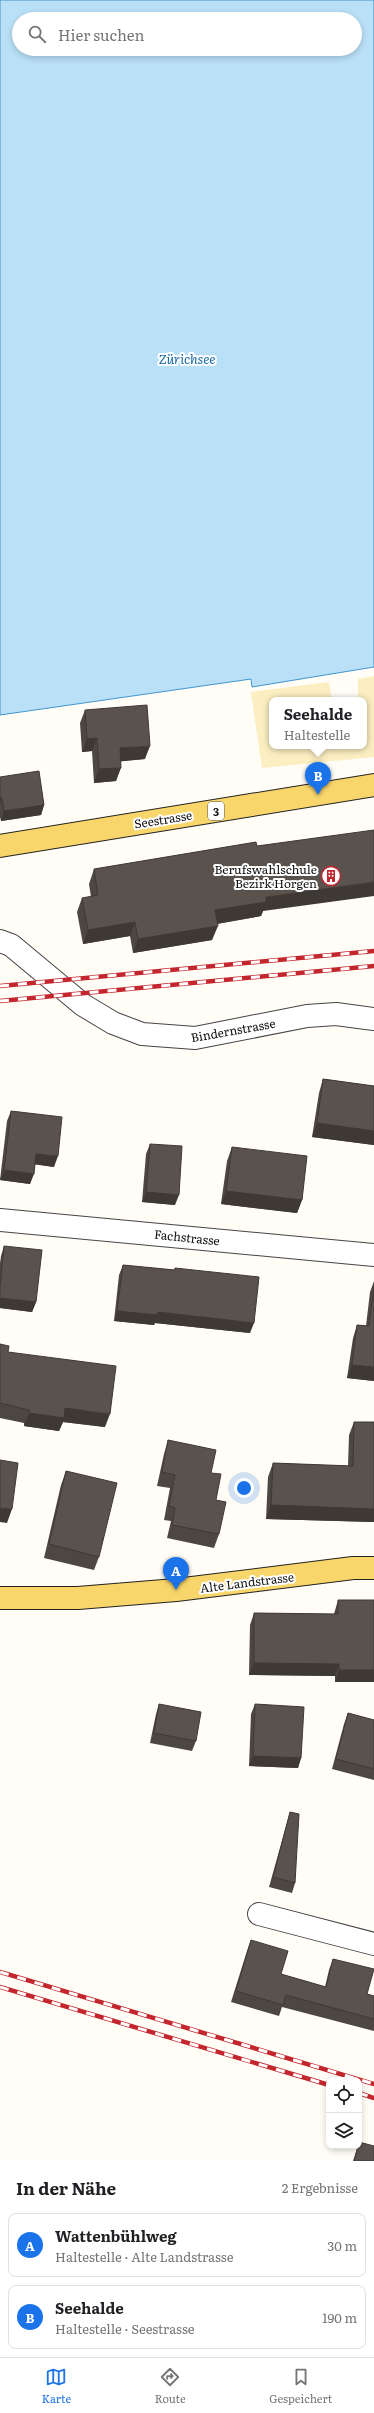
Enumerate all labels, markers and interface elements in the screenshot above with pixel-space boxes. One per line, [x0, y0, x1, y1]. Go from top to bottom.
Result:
search box [12, 12, 362, 56]
icon: search [26, 23, 48, 45]
text: Hier suchen [58, 23, 144, 46]
water label: Zürichsee [159, 349, 215, 368]
popup [269, 697, 367, 749]
text: Seehalde [284, 702, 352, 725]
text: Haltestelle [284, 725, 350, 744]
pin: B [305, 762, 331, 795]
road number: 3 [208, 802, 224, 820]
street label: Seestrasse [133, 806, 193, 832]
place label: Berufswahlschule Bezirk Horgen [214, 860, 317, 892]
building icon: Berufswahlschule Bezirk Horgen [320, 865, 342, 887]
street label: Bindernstrasse [189, 1014, 277, 1046]
street label: Fachstrasse [153, 1225, 221, 1249]
your location [234, 1478, 254, 1498]
pin: A [163, 1557, 189, 1590]
street label: Alte Landstrasse [199, 1567, 295, 1597]
map controls [326, 2077, 362, 2149]
button: locate [326, 2077, 362, 2113]
button: layers [326, 2113, 362, 2149]
text: In der Nähe [16, 2175, 116, 2200]
text: 2 Ergebnisse [282, 2178, 358, 2197]
text: Wattenbühlweg [55, 2224, 177, 2247]
text: A [25, 2236, 35, 2255]
text: 30 m [327, 2236, 357, 2255]
text: Haltestelle · Alte Landstrasse [55, 2247, 233, 2266]
text: Seehalde [55, 2296, 124, 2319]
text: B [26, 2308, 34, 2327]
text: 190 m [322, 2308, 357, 2327]
text: Haltestelle · Seestrasse [55, 2319, 195, 2338]
tab: Karte [42, 2366, 71, 2406]
tab: Route [155, 2366, 186, 2406]
tab: Gespeichert [269, 2366, 332, 2406]

